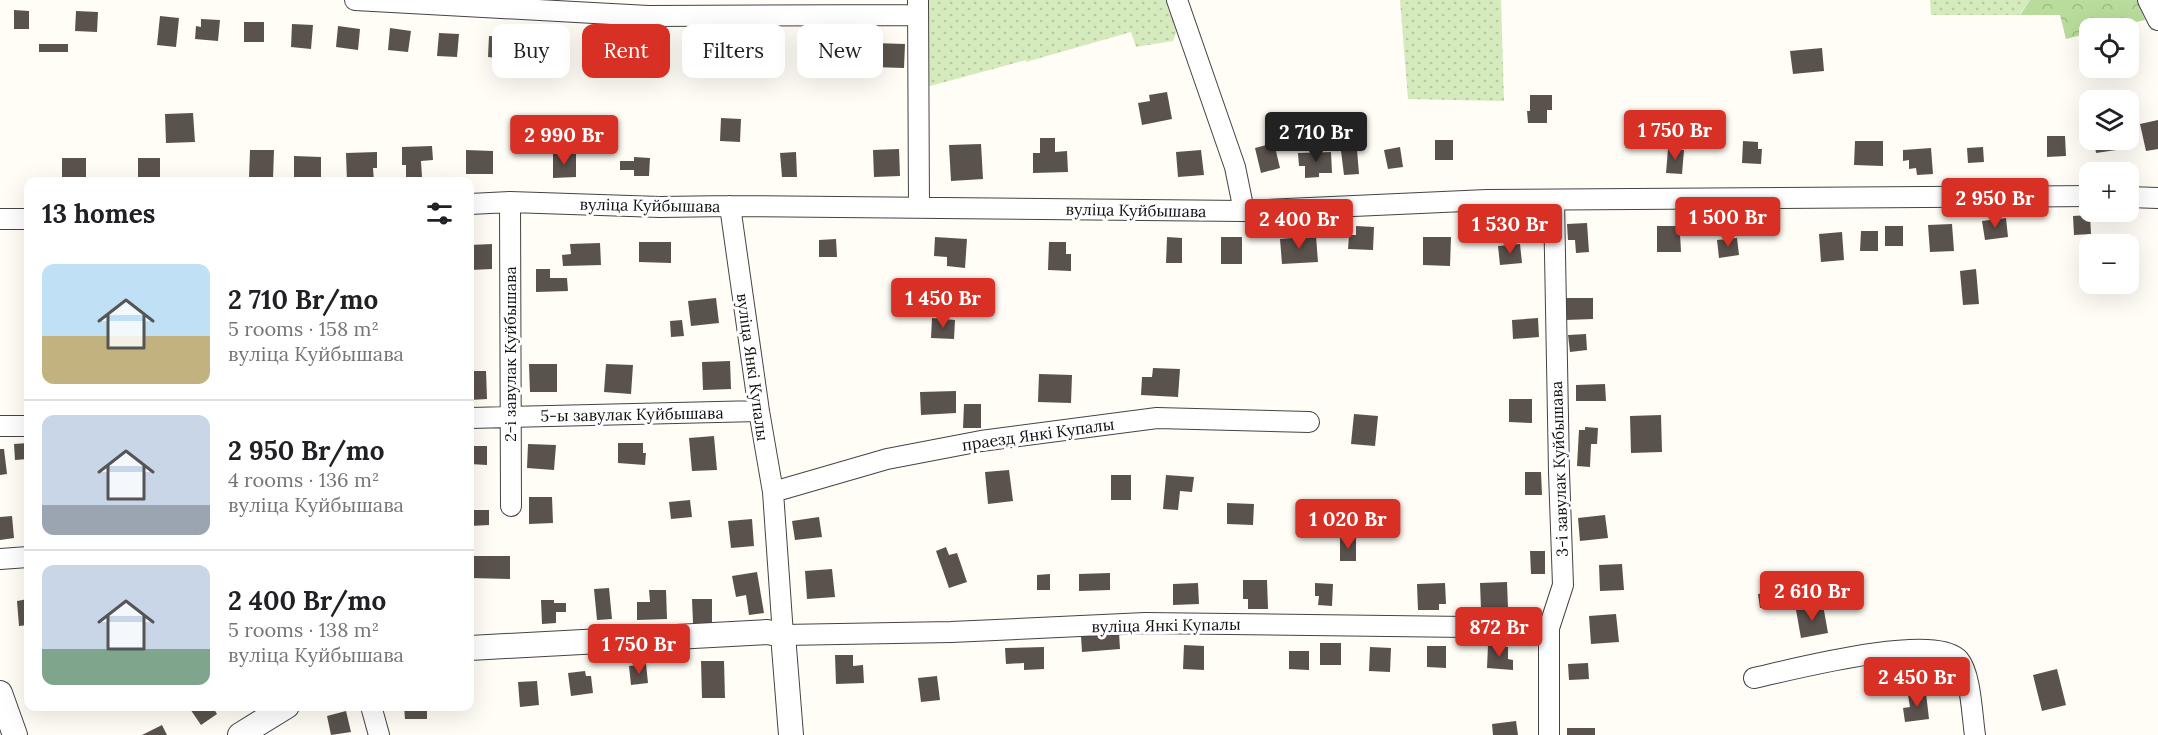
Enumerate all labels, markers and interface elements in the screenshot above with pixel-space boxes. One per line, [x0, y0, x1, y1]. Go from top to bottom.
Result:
map controls [2079, 18, 2139, 294]
button: locate [2079, 18, 2139, 78]
chip: Buy [492, 24, 570, 78]
chip: Rent [582, 24, 670, 78]
chip: Filters [682, 24, 785, 78]
chip: New [797, 24, 883, 78]
button: layers [2079, 90, 2139, 150]
pin: 1 750 Br [1613, 110, 1737, 161]
pin: 2 710 Br [1254, 112, 1378, 163]
pin: 2 990 Br [502, 115, 626, 166]
text: 1 750 Br [1638, 117, 1712, 142]
text: 2 710 Br [1279, 119, 1353, 144]
text: 2 990 Br [524, 122, 604, 147]
button: + [2079, 162, 2139, 222]
pin: 2 950 Br [1933, 178, 2057, 229]
text: 2 950 Br [1956, 185, 2034, 210]
street label: вуліца Куйбышава [579, 194, 721, 216]
text: 13 homes [42, 197, 155, 230]
icon: filters [423, 197, 456, 230]
pin: 1 500 Br [1666, 197, 1790, 248]
street label: вуліца Куйбышава [1065, 199, 1207, 221]
pin: 2 400 Br [1237, 199, 1361, 250]
pin: 1 530 Br [1448, 204, 1572, 255]
text: 1 500 Br [1689, 204, 1767, 229]
text: 2 400 Br [1259, 206, 1339, 231]
text: 1 530 Br [1472, 211, 1548, 236]
button: − [2079, 234, 2139, 294]
street label: 2-і завулак Куйбышава [500, 266, 520, 442]
pin: 1 450 Br [881, 278, 1005, 329]
text: 2 710 Br/mo [228, 283, 378, 316]
text: 1 450 Br [905, 285, 981, 310]
icon: home [90, 288, 162, 360]
street label: вуліца Янкі Купалы [733, 292, 773, 442]
text: 5 rooms · 158 m² [228, 316, 379, 341]
text: вуліца Куйбышава [228, 341, 404, 366]
street label: 3-і завулак Куйбышава [1546, 381, 1572, 557]
street label: 5-ы завулак Куйбышава [540, 402, 724, 426]
street label: праезд Янкі Купалы [961, 413, 1116, 455]
text: 2 950 Br/mo [228, 434, 384, 467]
icon: home [90, 439, 162, 511]
text: 4 rooms · 136 m² [228, 467, 380, 492]
text: вуліца Куйбышава [228, 492, 404, 517]
pin: 1 020 Br [1286, 499, 1410, 550]
text: 1 020 Br [1309, 506, 1387, 531]
pin: 2 610 Br [1750, 571, 1874, 622]
text: 2 610 Br [1774, 578, 1850, 603]
text: 2 400 Br/mo [228, 584, 386, 617]
icon: home [90, 589, 162, 661]
pin: 872 Br [1450, 607, 1548, 658]
street label: вуліца Янкі Купалы [1091, 614, 1241, 636]
text: 872 Br [1469, 614, 1529, 639]
text: 5 rooms · 138 m² [228, 617, 379, 642]
pin: 1 750 Br [577, 624, 701, 675]
text: 1 750 Br [602, 631, 676, 656]
text: вуліца Куйбышава [228, 642, 404, 667]
pin: 2 450 Br [1855, 657, 1979, 708]
text: 2 450 Br [1878, 664, 1956, 689]

